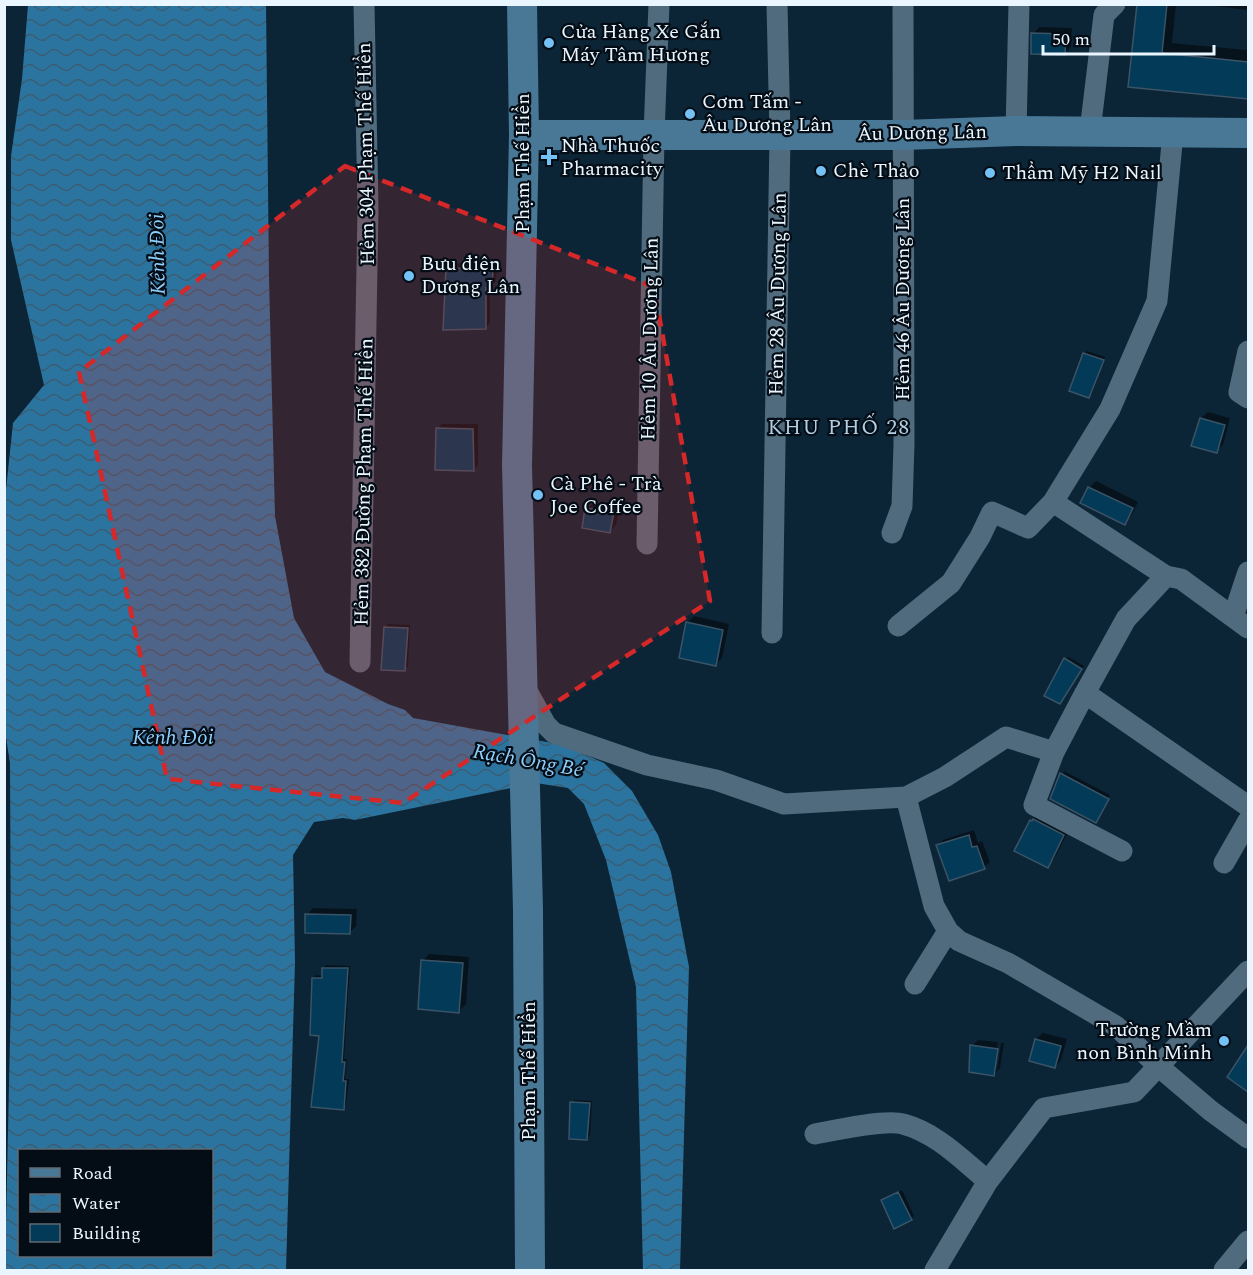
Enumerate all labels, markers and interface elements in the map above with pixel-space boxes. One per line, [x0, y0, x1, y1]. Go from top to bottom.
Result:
place label: Cửa Hàng Xe Gắn Máy Tâm Hương [561, 17, 721, 70]
scale bar [1043, 18, 1214, 56]
text: 50 m [1052, 26, 1090, 53]
marker: Cửa Hàng Xe Gắn Máy Tâm Hương [542, 36, 556, 50]
street label: Hẻm 304 Phạm Thế Hiển [349, 42, 383, 266]
place label: Cơm Tấm - Âu Dương Lân [702, 87, 832, 140]
street label: Phạm Thế Hiển [508, 93, 538, 233]
marker: Cơm Tấm - Âu Dương Lân [683, 107, 697, 121]
street label: Âu Dương Lân [857, 117, 987, 149]
place label: Nhà Thuốc Pharmacity [561, 131, 664, 184]
marker: Nhà Thuốc Pharmacity [542, 150, 556, 164]
place label: Chè Thảo [833, 156, 919, 186]
place label: Thẩm Mỹ H2 Nail [1002, 158, 1162, 188]
marker: Chè Thảo [814, 164, 828, 178]
marker: Thẩm Mỹ H2 Nail [983, 166, 997, 180]
street label: Hẻm 28 Âu Dương Lân [761, 192, 795, 396]
street label: Hẻm 46 Âu Dương Lân [888, 198, 918, 400]
water label: Kênh Đôi [141, 213, 175, 295]
street label: Hẻm 10 Âu Dương Lân [633, 237, 667, 441]
place label: Bưu điện Dương Lân [421, 249, 520, 302]
marker: Bưu điện Dương Lân [402, 269, 416, 283]
street label: Hẻm 382 Đường Phạm Thế Hiển [346, 338, 382, 626]
district label: KHU PHỐ 28 [768, 412, 910, 444]
place label: Cà Phê - Trà Joe Coffee [550, 469, 662, 522]
marker: Cà Phê - Trà Joe Coffee [531, 488, 545, 502]
water label: Kênh Đôi [132, 722, 214, 754]
water label: Rạch Ông Bé [470, 736, 587, 787]
street label: Phạm Thế Hiển [514, 1001, 544, 1141]
place label: Trường Mầm non Bình Minh [1077, 1015, 1212, 1068]
marker: Trường Mầm non Bình Minh [1217, 1034, 1231, 1048]
legend [18, 1149, 213, 1257]
text: Road [72, 1160, 113, 1187]
text: Water [72, 1190, 120, 1217]
text: Building [72, 1220, 141, 1247]

